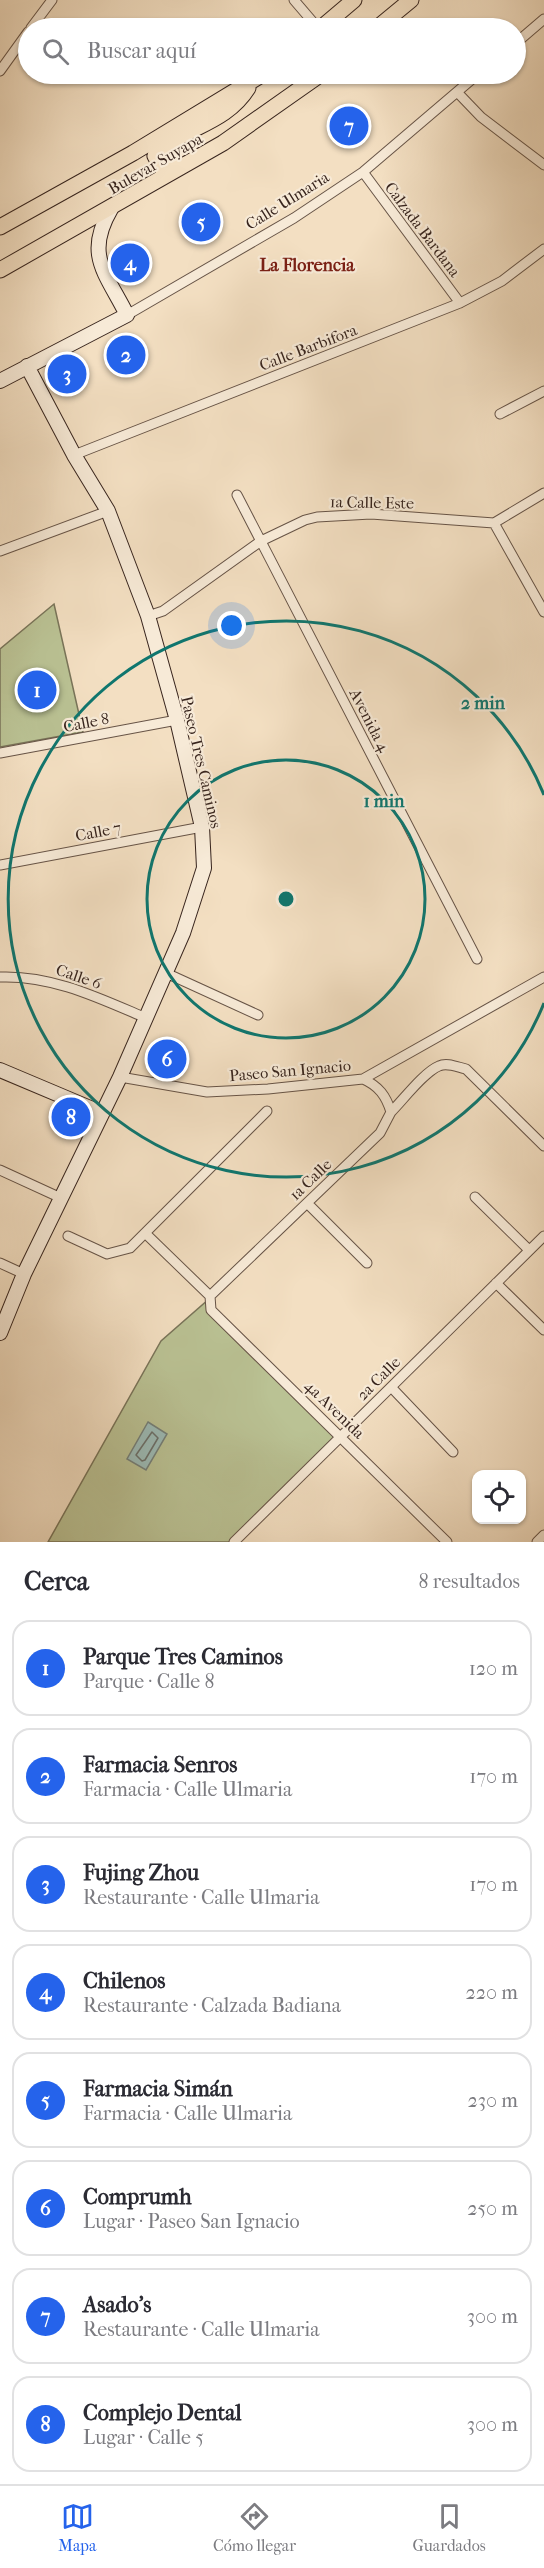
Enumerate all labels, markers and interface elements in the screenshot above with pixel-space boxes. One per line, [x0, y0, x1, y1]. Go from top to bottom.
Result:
search box [18, 18, 526, 84]
icon: search [39, 35, 72, 68]
text: Buscar aquí [87, 38, 196, 64]
pin: 7 [330, 104, 368, 148]
street label: Bulevar Suyapa [105, 128, 206, 198]
street label: Calle Ulmaria [242, 167, 333, 234]
street label: Calzada Bardana [381, 178, 465, 281]
pin: 5 [182, 200, 220, 244]
pin: 4 [110, 240, 150, 286]
district label: La Florencia [259, 255, 355, 276]
street label: Calle Barbifora [257, 320, 360, 375]
pin: 2 [106, 332, 146, 378]
pin: 3 [48, 352, 86, 397]
street label: 1a Calle Este [330, 492, 414, 513]
your location [217, 611, 246, 640]
pin: 1 [18, 668, 57, 712]
street label: Avenida 4 [345, 684, 394, 756]
text: 2 min [461, 693, 505, 714]
street label: Paseo Tres Caminos [177, 694, 226, 830]
street label: Calle 8 [62, 709, 111, 736]
text: 1 min [363, 791, 405, 812]
street label: Calle 7 [74, 818, 123, 845]
centre of rings [276, 889, 296, 909]
street label: Calle 6 [54, 960, 104, 993]
pin: 6 [148, 1036, 186, 1082]
street label: Paseo San Ignacio [229, 1056, 352, 1085]
pin: 8 [52, 1094, 90, 1140]
street label: 1a Calle [285, 1155, 335, 1204]
street label: 2a Calle [353, 1353, 404, 1404]
street label: 4a Avenida [301, 1376, 369, 1443]
map controls [472, 1470, 526, 1524]
button: locate [472, 1470, 526, 1524]
text: Cerca [24, 1566, 89, 1597]
text: 8 resultados [418, 1570, 520, 1593]
text: Parque Tres Caminos [83, 1644, 283, 1670]
text: 1 [42, 1657, 49, 1680]
text: 120 m [469, 1657, 518, 1680]
text: Parque · Calle 8 [83, 1670, 215, 1693]
text: Farmacia Senros [83, 1752, 237, 1778]
text: 2 [40, 1765, 51, 1788]
text: 170 m [469, 1765, 518, 1788]
text: Farmacia · Calle Ulmaria [83, 1778, 292, 1801]
text: Fujing Zhou [83, 1860, 199, 1886]
text: 3 [41, 1873, 50, 1896]
text: 170 m [469, 1873, 518, 1896]
text: Restaurante · Calle Ulmaria [83, 1886, 319, 1909]
text: Chilenos [83, 1968, 165, 1994]
text: 4 [40, 1981, 51, 2004]
text: 220 m [465, 1981, 518, 2004]
text: Restaurante · Calzada Badiana [83, 1994, 341, 2017]
text: Farmacia Simán [83, 2076, 233, 2102]
text: 5 [41, 2089, 50, 2112]
text: 230 m [468, 2089, 518, 2112]
text: Farmacia · Calle Ulmaria [83, 2102, 292, 2125]
text: Comprumh [83, 2184, 192, 2210]
text: 6 [40, 2197, 51, 2220]
text: 250 m [467, 2197, 518, 2220]
text: Lugar · Paseo San Ignacio [83, 2210, 300, 2233]
text: Asado's [83, 2292, 151, 2318]
text: 7 [41, 2305, 50, 2328]
text: 300 m [467, 2305, 518, 2328]
text: Restaurante · Calle Ulmaria [83, 2318, 319, 2341]
text: Complejo Dental [83, 2400, 242, 2426]
text: 8 [40, 2413, 51, 2436]
text: 300 m [467, 2413, 518, 2436]
text: Lugar · Calle 5 [83, 2426, 204, 2449]
tab: Mapa [58, 2500, 96, 2555]
tab: Cómo llegar [213, 2500, 296, 2555]
tab: Guardados [412, 2500, 486, 2555]

